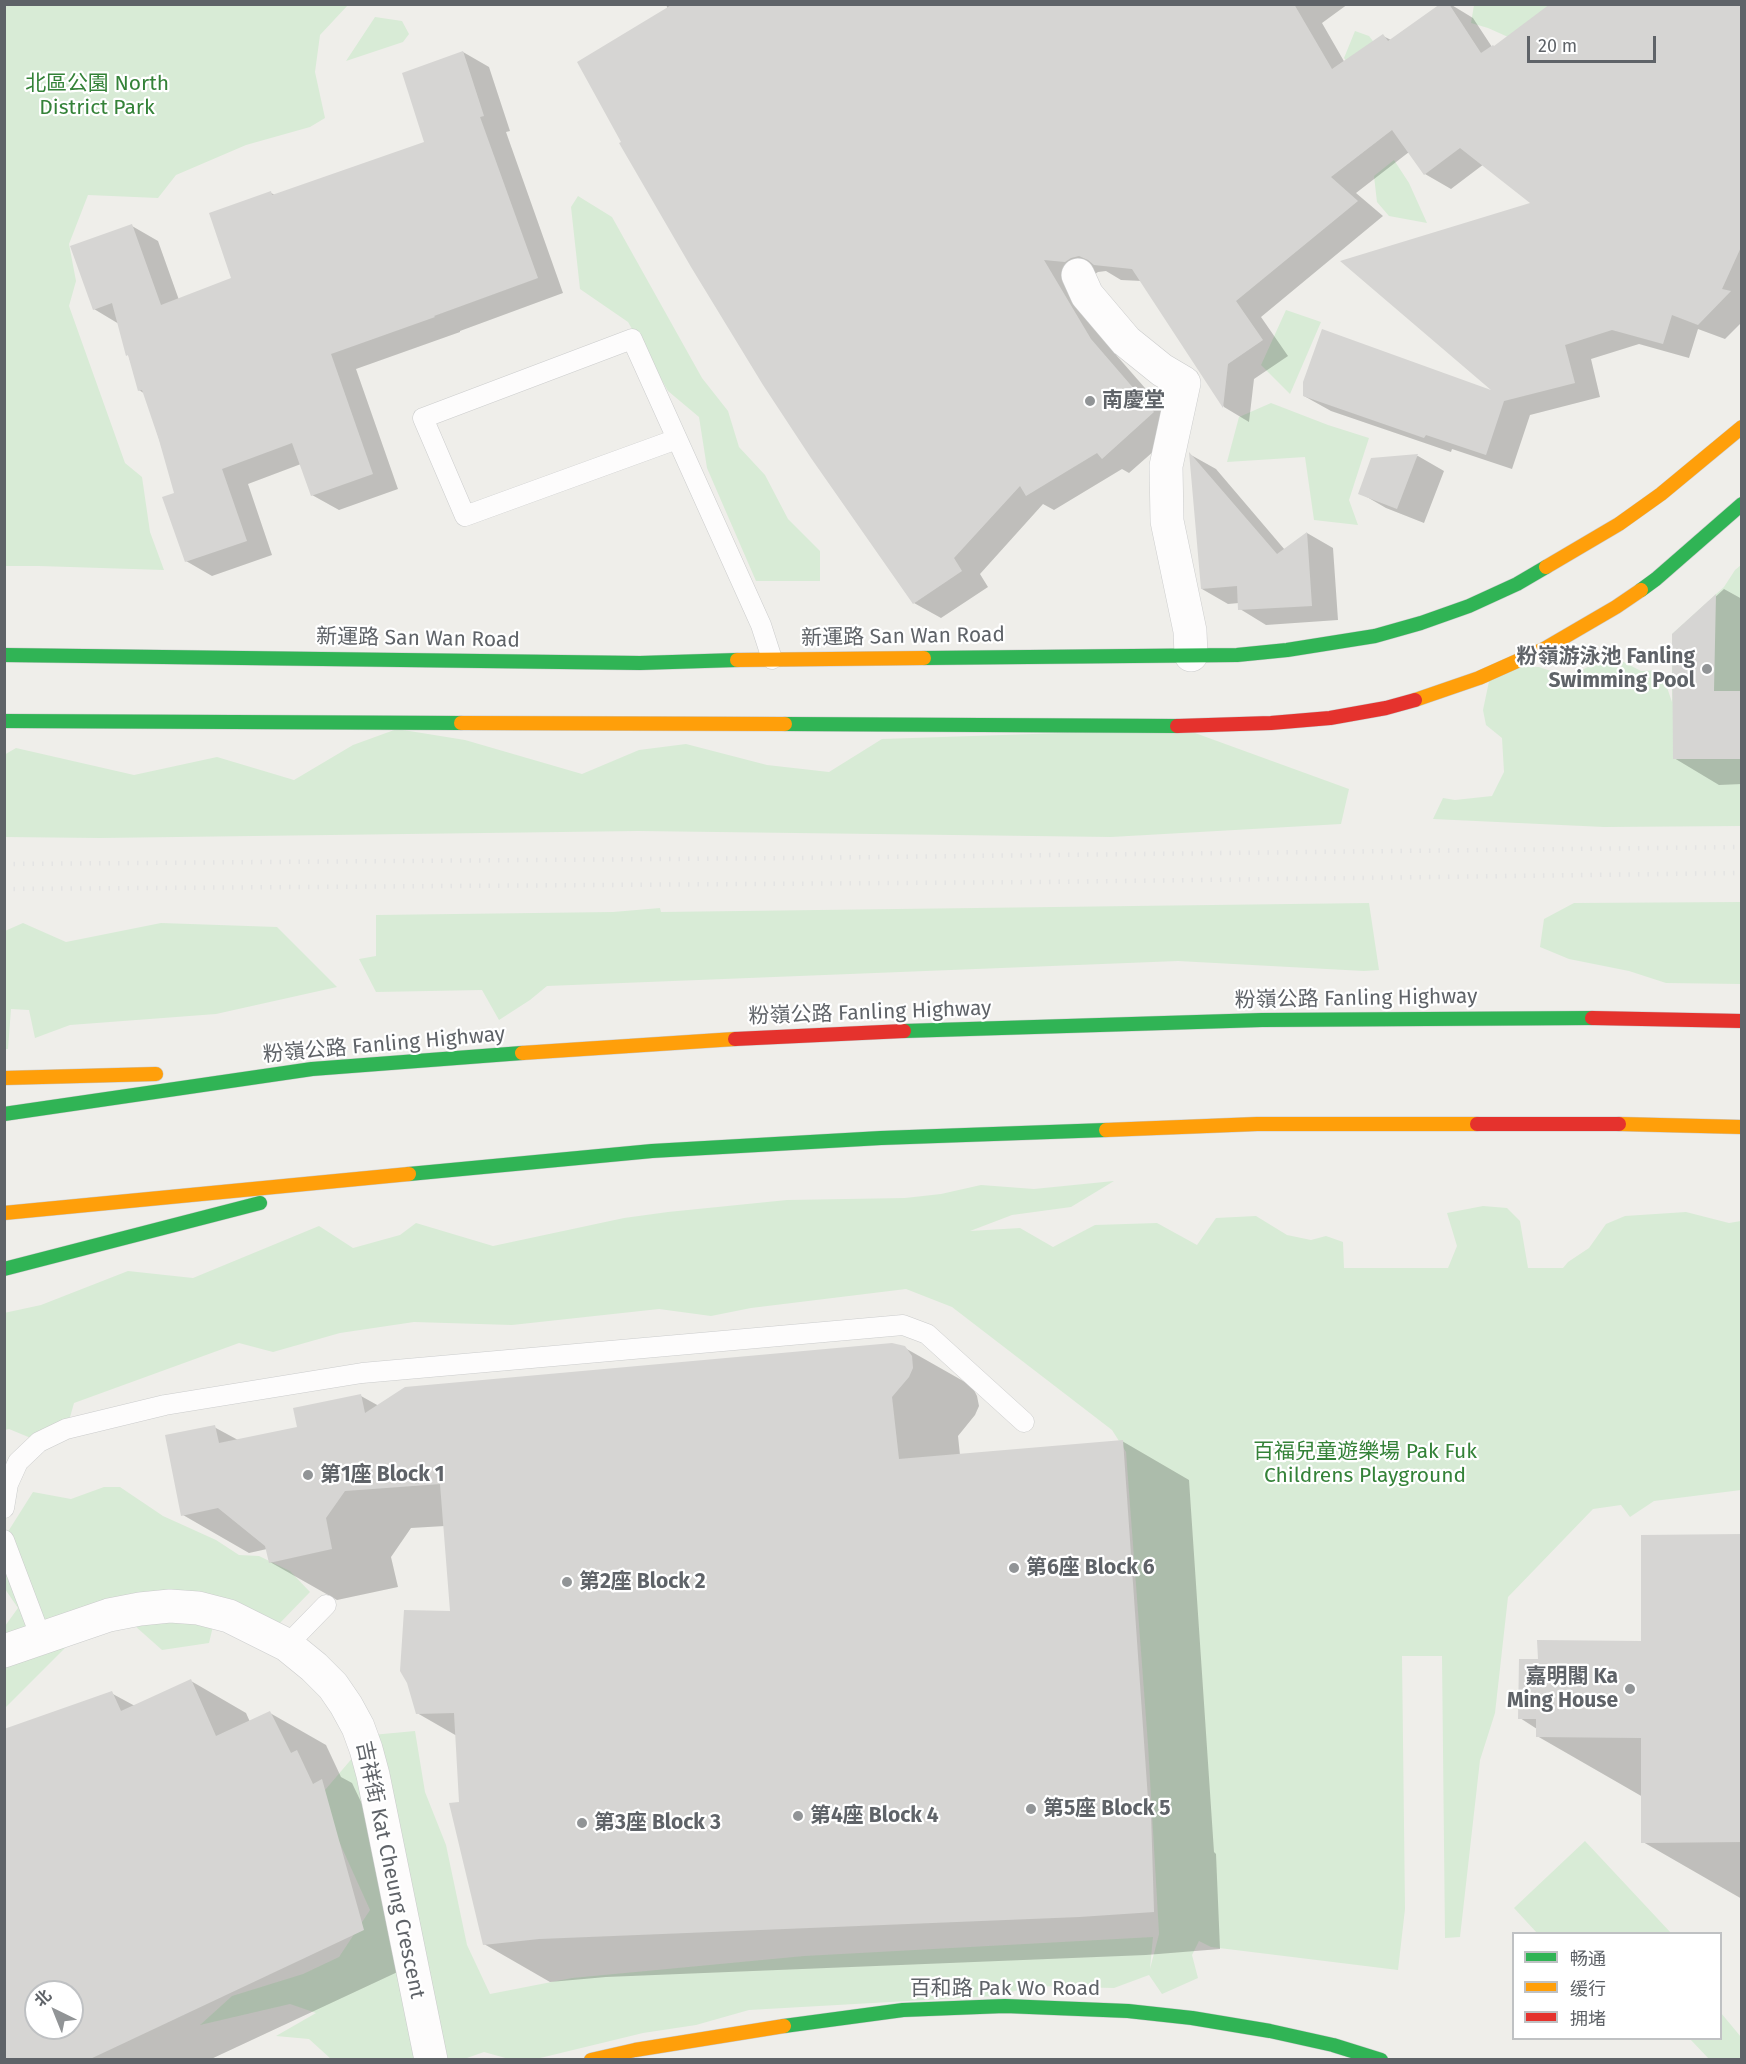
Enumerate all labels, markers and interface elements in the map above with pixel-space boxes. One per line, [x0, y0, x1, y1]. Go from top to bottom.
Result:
scale bar [1530, 24, 1659, 62]
text: 20 m [1538, 35, 1577, 57]
park label: 北區公園 North District Park [25, 71, 169, 121]
place label: 南慶堂 [1102, 388, 1165, 414]
marker: 南慶堂 [1083, 394, 1097, 408]
street label: 新運路 San Wan Road [801, 623, 1005, 651]
street label: 新運路 San Wan Road [316, 625, 520, 653]
place label: 粉嶺游泳池 Fanling Swimming Pool [1517, 644, 1695, 694]
marker: 粉嶺游泳池 Fanling Swimming Pool [1700, 662, 1714, 676]
street label: 粉嶺公路 Fanling Highway [1234, 984, 1478, 1014]
street label: 粉嶺公路 Fanling Highway [748, 996, 992, 1030]
street label: 粉嶺公路 Fanling Highway [262, 1022, 506, 1068]
park label: 百福兒童遊樂場 Pak Fuk Childrens Playground [1253, 1439, 1477, 1489]
place label: 第1座 Block 1 [320, 1462, 444, 1488]
marker: 第1座 Block 1 [301, 1468, 315, 1482]
place label: 第6座 Block 6 [1026, 1555, 1155, 1581]
marker: 第6座 Block 6 [1007, 1561, 1021, 1575]
place label: 第2座 Block 2 [579, 1569, 706, 1595]
marker: 第2座 Block 2 [560, 1575, 574, 1589]
place label: 嘉明閣 Ka Ming House [1507, 1664, 1618, 1714]
marker: 嘉明閣 Ka Ming House [1623, 1682, 1637, 1696]
street label: 吉祥街 Kat Cheung Crescent [350, 1739, 430, 2001]
place label: 第5座 Block 5 [1043, 1796, 1170, 1822]
marker: 第5座 Block 5 [1024, 1802, 1038, 1816]
place label: 第4座 Block 4 [810, 1803, 939, 1829]
marker: 第4座 Block 4 [791, 1809, 805, 1823]
place label: 第3座 Block 3 [594, 1810, 721, 1836]
marker: 第3座 Block 3 [575, 1816, 589, 1830]
legend [1512, 1932, 1722, 2040]
text: 畅通 [1570, 1948, 1606, 1970]
street label: 百和路 Pak Wo Road [910, 1976, 1100, 2002]
text: 缓行 [1570, 1978, 1606, 2000]
north arrow [24, 1980, 84, 2040]
text: 北 [30, 1986, 55, 2010]
text: 拥堵 [1570, 2008, 1606, 2030]

